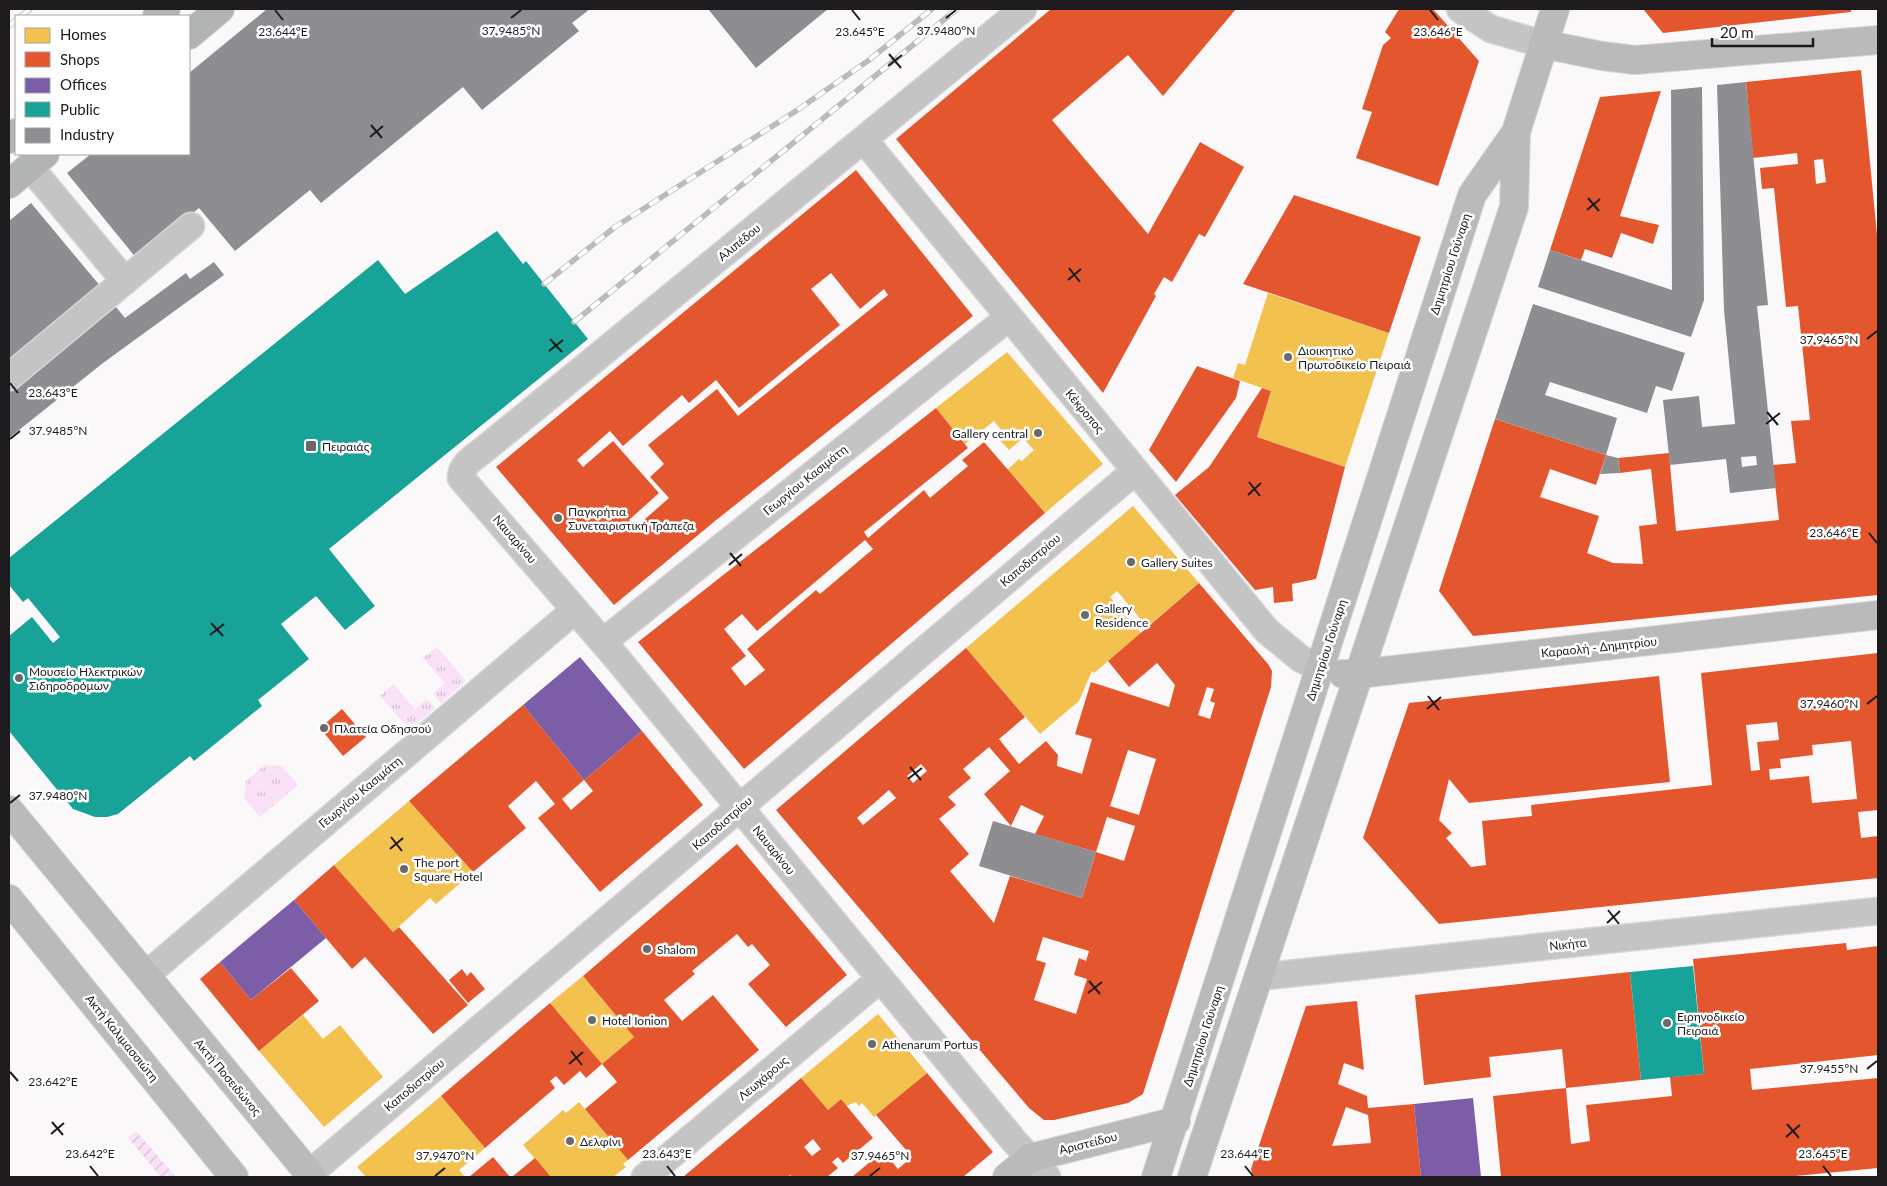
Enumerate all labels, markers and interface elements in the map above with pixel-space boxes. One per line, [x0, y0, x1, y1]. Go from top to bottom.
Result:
legend [15, 15, 190, 155]
scale bar [1712, 15, 1813, 47]
text: 37.9485°N [482, 23, 540, 38]
text: 37.9480°N [917, 23, 975, 38]
text: 20 m [1720, 23, 1754, 41]
text: 23.644°E [258, 24, 308, 39]
text: 23.645°E [835, 24, 885, 39]
text: 23.646°E [1413, 24, 1463, 39]
text: Homes [60, 25, 106, 43]
text: Shops [60, 50, 100, 68]
text: Offices [60, 75, 107, 93]
text: Public [60, 100, 100, 118]
text: Industry [60, 125, 115, 143]
street label: Δημητρίου Γούναρη [1427, 211, 1473, 317]
street label: Αλιπέδου [715, 220, 763, 264]
text: 37.9465°N [1800, 332, 1858, 347]
place label: Διοικητικό Πρωτοδικείο Πειραιά [1298, 343, 1412, 372]
marker: Διοικητικό Πρωτοδικείο Πειραιά [1282, 351, 1294, 363]
text: 23.643°E [28, 385, 78, 400]
street label: Κέκροπος [1062, 386, 1108, 436]
text: 37.9485°N [29, 423, 87, 438]
place label: Gallery central [952, 426, 1028, 441]
marker: Gallery central [1032, 427, 1044, 439]
marker: Πειραιάς [304, 439, 318, 453]
place label: Πειραιάς [322, 439, 370, 454]
street label: Γεωργίου Κασιμάτη [760, 442, 850, 518]
place label: Παγκρήτια Συνεταιριστική Τράπεζα [568, 504, 695, 533]
street label: Ναυαρίνου [490, 512, 540, 566]
marker: Παγκρήτια Συνεταιριστική Τράπεζα [552, 512, 564, 524]
text: 23.646°E [1809, 525, 1859, 540]
street label: Καποδιστρίου [997, 530, 1063, 590]
place label: Gallery Suites [1141, 555, 1213, 570]
marker: Gallery Suites [1125, 556, 1137, 568]
street label: Δημητρίου Γούναρη [1303, 597, 1349, 703]
place label: Gallery Residence [1095, 601, 1148, 630]
marker: Gallery Residence [1079, 609, 1091, 621]
street label: Καραολή - Δημητρίου [1540, 633, 1658, 661]
place label: Μουσείο Ηλεκτρικών Σιδηροδρόμων [29, 664, 142, 693]
marker: Μουσείο Ηλεκτρικών Σιδηροδρόμων [13, 672, 25, 684]
text: 37.9460°N [1800, 696, 1858, 711]
place label: Πλατεία Οδησσού [334, 721, 431, 736]
marker: Πλατεία Οδησσού [318, 722, 330, 734]
street label: Γεωργίου Κασιμάτη [315, 753, 405, 831]
text: 37.9480°N [29, 788, 87, 803]
street label: Καποδιστρίου [689, 793, 755, 853]
street label: Ναυαρίνου [750, 822, 798, 878]
place label: The port Square Hotel [414, 855, 483, 884]
marker: The port Square Hotel [398, 863, 410, 875]
street label: Νικήτα [1549, 934, 1588, 953]
place label: Shalom [657, 942, 696, 957]
marker: Shalom [641, 943, 653, 955]
street label: Δημητρίου Γούναρη [1180, 983, 1226, 1089]
street label: Ακτή Καλιμασσιώτη [82, 991, 162, 1085]
place label: Ειρηνοδικείο Πειραιά [1677, 1009, 1745, 1038]
place label: Hotel Ionion [602, 1013, 667, 1028]
marker: Hotel Ionion [586, 1014, 598, 1026]
marker: Ειρηνοδικείο Πειραιά [1661, 1017, 1673, 1029]
street label: Ακτή Ποσειδώνος [192, 1036, 265, 1119]
place label: Athenarum Portus [882, 1037, 978, 1052]
marker: Athenarum Portus [866, 1038, 878, 1050]
street label: Λεωχάρους [735, 1052, 791, 1103]
street label: Καποδιστρίου [381, 1055, 447, 1115]
text: 37.9455°N [1800, 1061, 1858, 1076]
text: 23.642°E [28, 1074, 78, 1089]
street label: Αριστείδου [1057, 1129, 1119, 1157]
place label: Δελφίνι [580, 1134, 622, 1149]
marker: Δελφίνι [564, 1135, 576, 1147]
text: 23.642°E [65, 1146, 115, 1161]
text: 23.643°E [642, 1146, 692, 1161]
text: 23.644°E [1220, 1146, 1270, 1161]
text: 23.645°E [1798, 1146, 1848, 1161]
text: 37.9470°N [416, 1148, 474, 1163]
text: 37.9465°N [851, 1148, 909, 1163]

